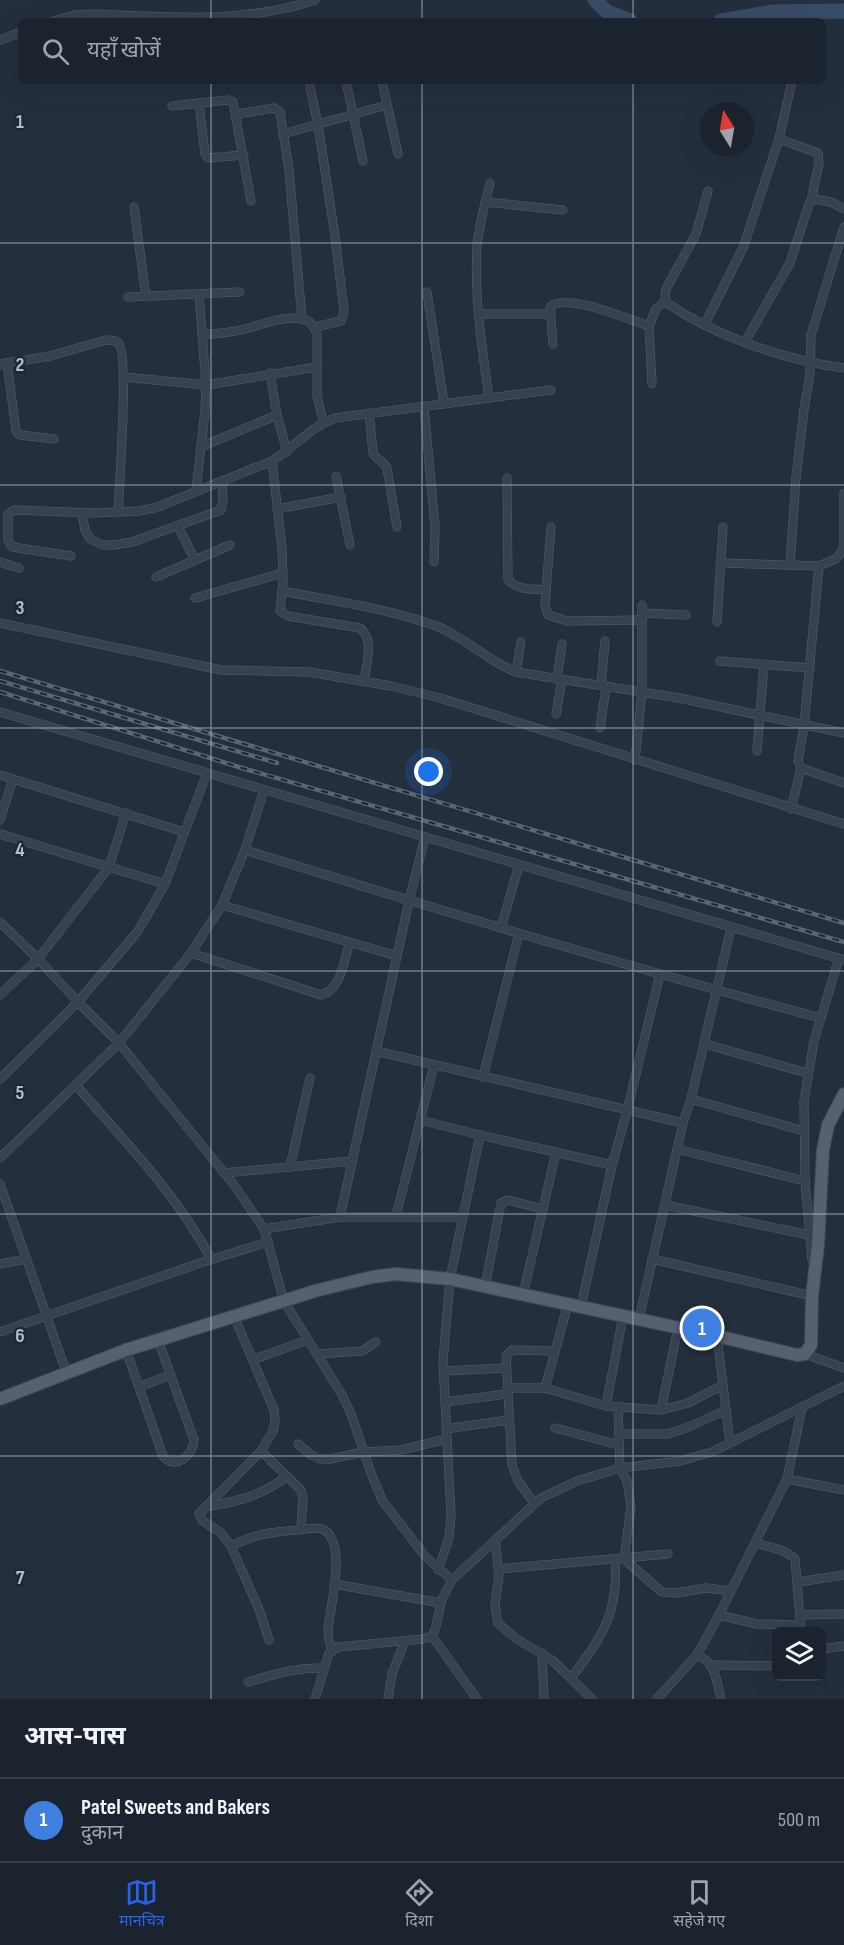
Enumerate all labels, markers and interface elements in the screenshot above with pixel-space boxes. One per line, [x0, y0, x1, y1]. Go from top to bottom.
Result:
search box [18, 18, 826, 84]
icon: search [39, 35, 72, 68]
text: यहाँ खोजें [87, 37, 161, 64]
north arrow [700, 102, 754, 156]
text: 1 [16, 110, 24, 134]
text: 2 [16, 353, 24, 377]
text: 3 [16, 596, 25, 620]
your location [414, 757, 443, 786]
text: 4 [15, 838, 25, 862]
text: 5 [16, 1081, 25, 1105]
pin: 1 [682, 1306, 722, 1350]
text: 6 [15, 1324, 25, 1348]
text: 7 [16, 1566, 25, 1590]
map controls [772, 1627, 826, 1681]
button: layers [772, 1627, 826, 1681]
text: आस-पास [24, 1721, 126, 1752]
text: Patel Sweets and Bakers [81, 1794, 270, 1821]
text: 1 [40, 1808, 47, 1832]
text: 500 m [778, 1808, 820, 1832]
text: दुकान [81, 1821, 123, 1845]
tab: मानचित्र [119, 1876, 165, 1933]
tab: दिशा [403, 1876, 436, 1933]
tab: सहेजे गए [673, 1876, 725, 1933]

